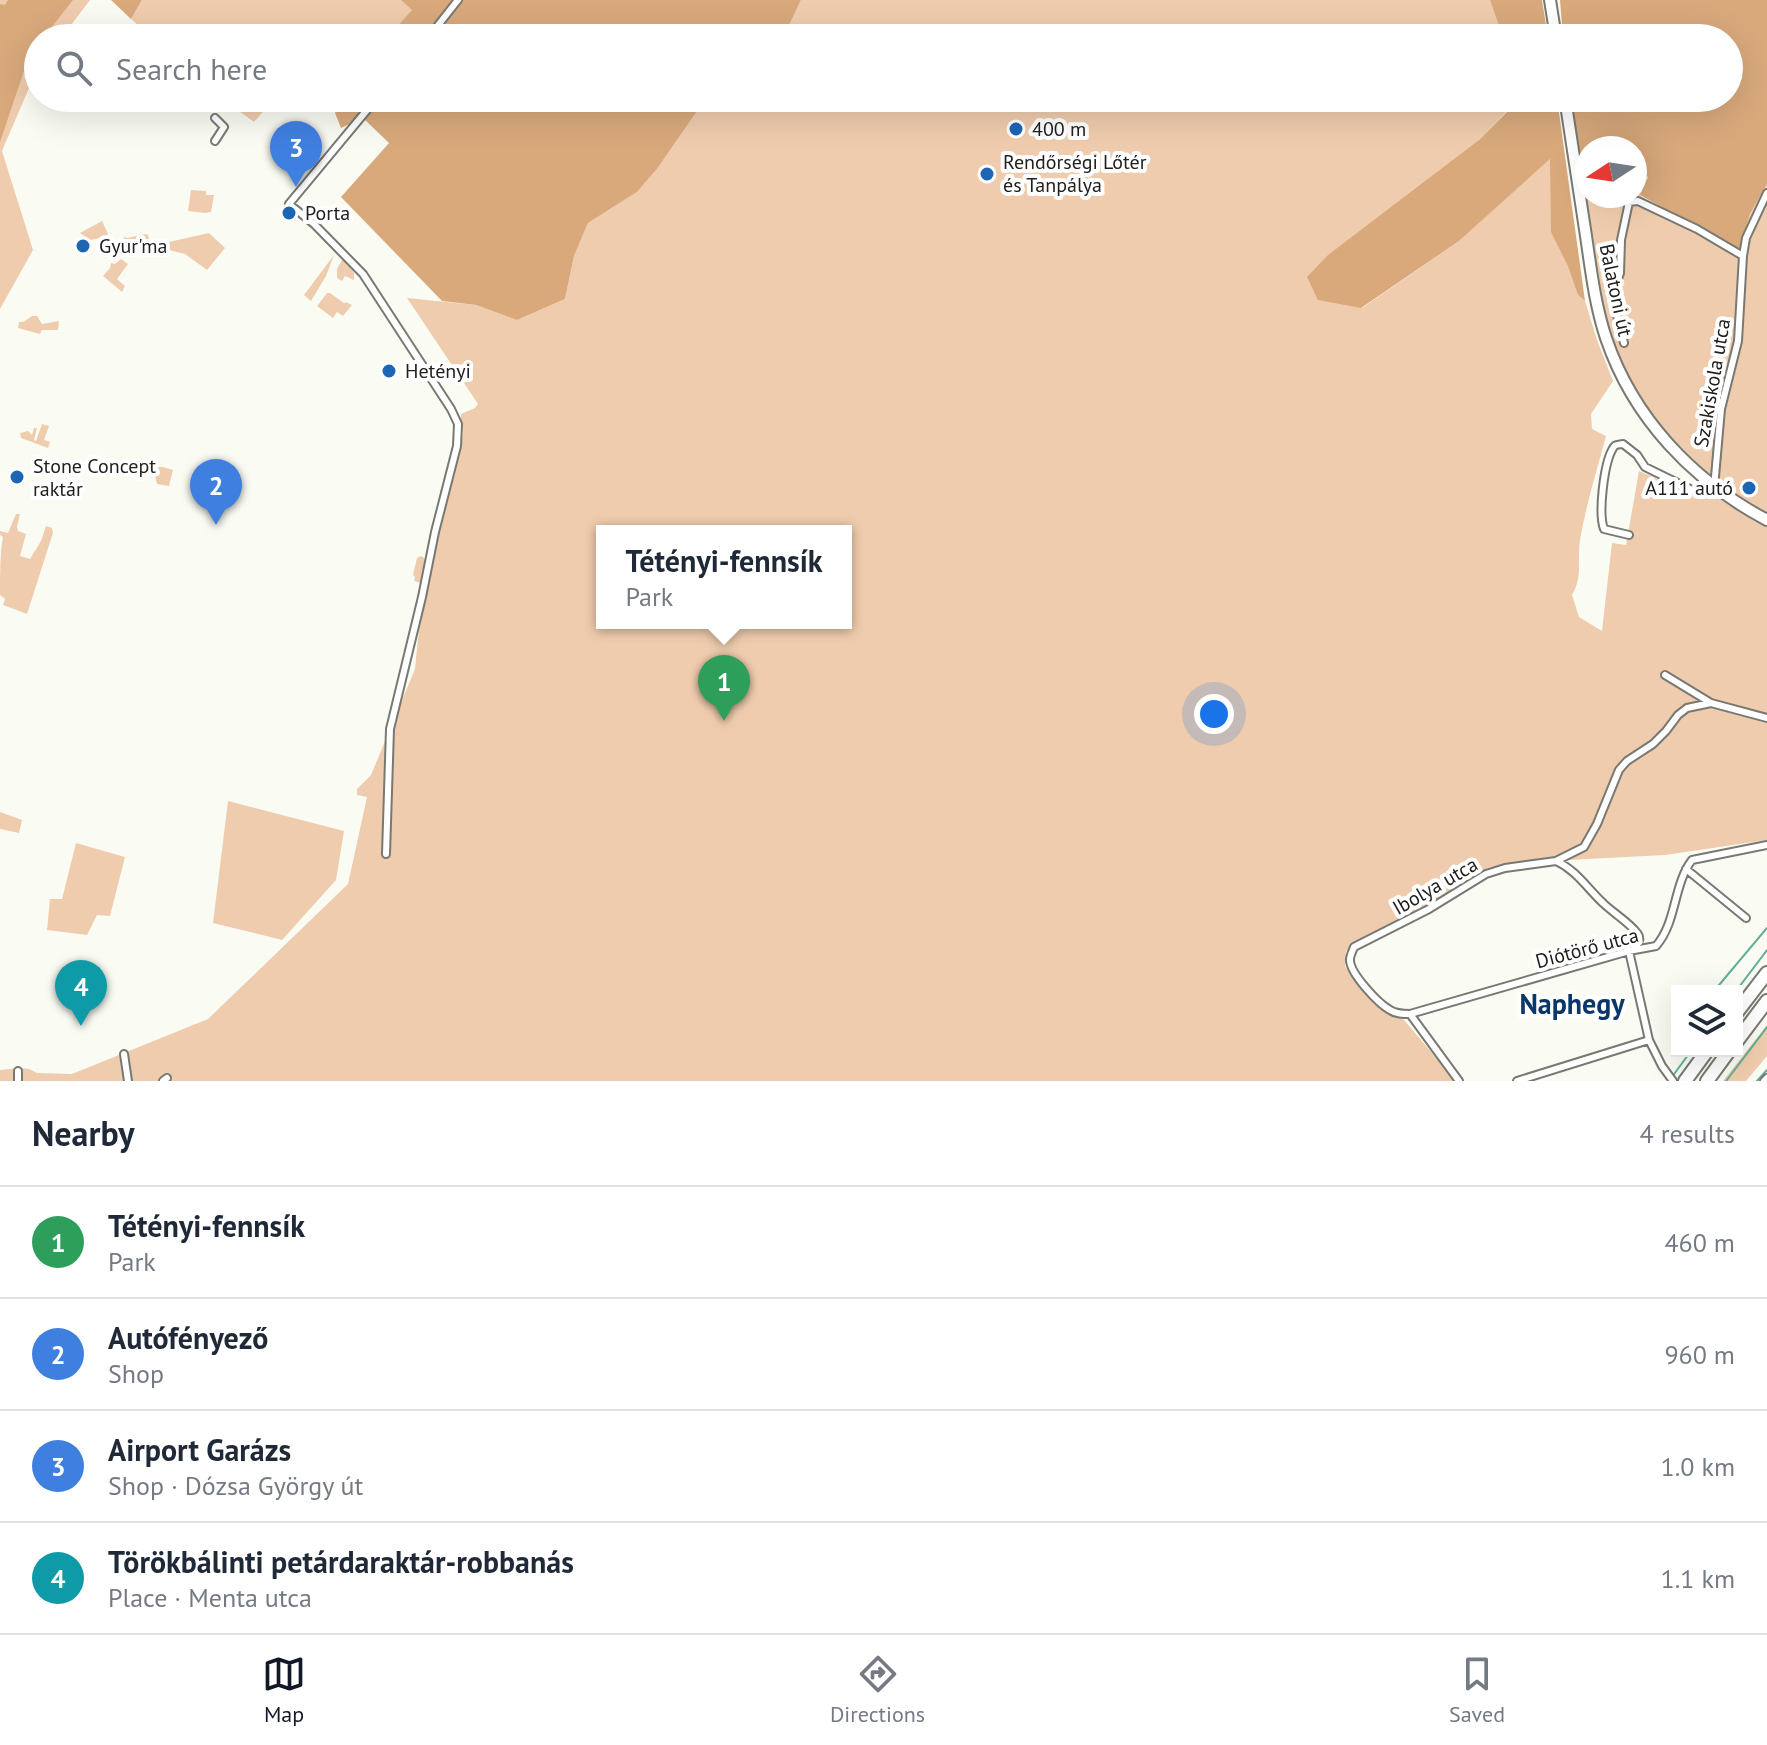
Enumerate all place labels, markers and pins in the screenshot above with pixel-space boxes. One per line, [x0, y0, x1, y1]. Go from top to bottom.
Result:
place label: 400 m [1032, 116, 1086, 142]
marker: 400 m [1007, 120, 1025, 138]
pin: 3 [270, 121, 322, 187]
place label: Rendőrségi Lőtér és Tanpálya [1003, 149, 1147, 198]
marker: Rendőrségi Lőtér és Tanpálya [978, 165, 996, 183]
place label: Porta [305, 200, 350, 226]
marker: Porta [280, 204, 298, 222]
place label: Gyur'ma [99, 233, 167, 259]
marker: Gyur'ma [74, 237, 92, 255]
place label: Hetényi [405, 358, 471, 384]
marker: Hetényi [380, 362, 398, 380]
place label: Stone Concept raktár [33, 453, 156, 502]
pin: 2 [190, 459, 242, 525]
marker: Stone Concept raktár [8, 468, 26, 486]
place label: A111 autó [1645, 475, 1733, 501]
marker: A111 autó [1740, 479, 1758, 497]
pin: 1 [698, 655, 750, 721]
pin: 4 [55, 960, 107, 1026]

